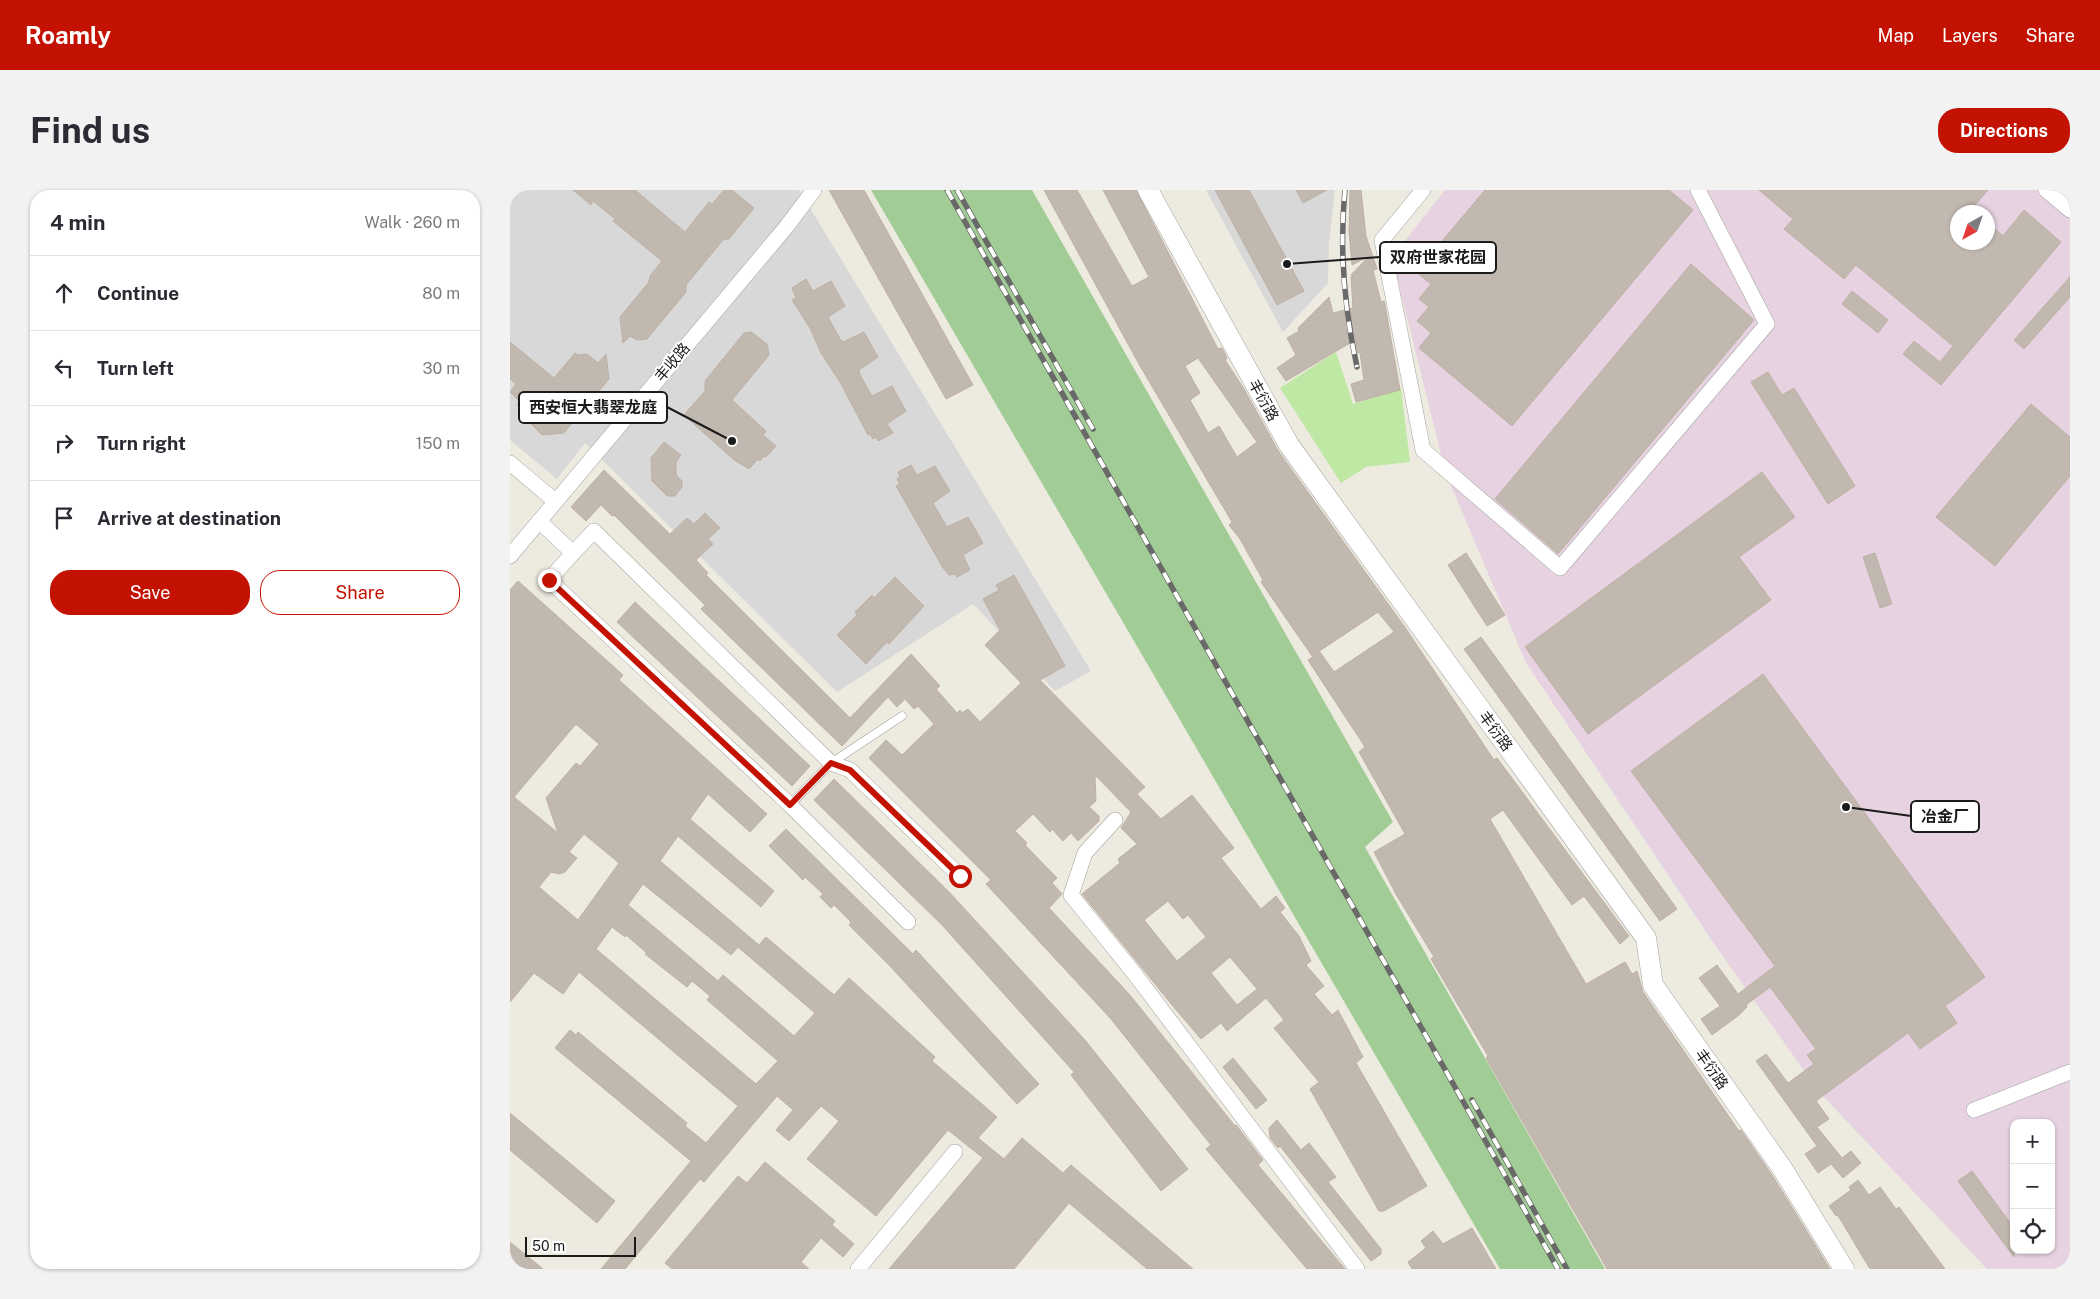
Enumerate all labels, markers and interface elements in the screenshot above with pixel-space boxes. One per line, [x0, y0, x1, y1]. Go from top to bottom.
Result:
text: Roamly [25, 21, 111, 49]
text: Map [1878, 25, 1914, 46]
text: Layers [1942, 25, 1998, 46]
text: Share [2026, 25, 2075, 46]
button: Directions [1938, 108, 2070, 153]
text: Find us [30, 110, 150, 151]
north arrow [1950, 205, 1995, 250]
text: 4 min [50, 210, 105, 235]
text: Walk · 260 m [365, 213, 460, 232]
callout: 双府世家花园 [1380, 242, 1496, 273]
text: 双府世家花园 [1390, 248, 1486, 267]
icon: ahead [50, 279, 78, 307]
text: Continue [97, 282, 179, 304]
text: 80 m [422, 284, 460, 303]
street label: 丰收路 [651, 339, 693, 385]
icon: left [50, 354, 78, 382]
text: Turn left [97, 357, 174, 379]
text: 30 m [423, 359, 460, 378]
street label: 丰衍路 [1246, 376, 1282, 424]
callout: 西安恒大翡翠龙庭 [519, 392, 667, 423]
text: 西安恒大翡翠龙庭 [529, 398, 657, 417]
icon: right [50, 429, 78, 457]
text: Turn right [97, 432, 186, 454]
text: 150 m [416, 434, 460, 453]
icon: arrive [50, 504, 78, 532]
text: Arrive at destination [97, 507, 281, 529]
route end [538, 569, 561, 592]
button: Save [50, 570, 250, 615]
button: Share [260, 570, 460, 615]
street label: 丰衍路 [1476, 708, 1516, 754]
callout: 冶金厂 [1911, 801, 1979, 832]
text: 冶金厂 [1921, 807, 1969, 826]
route start [949, 865, 972, 888]
street label: 丰衍路 [1692, 1046, 1732, 1092]
map controls [2010, 1119, 2055, 1254]
button: + [2010, 1119, 2055, 1164]
button: − [2010, 1164, 2055, 1209]
button: locate [2010, 1209, 2055, 1254]
scale bar [525, 1234, 636, 1257]
text: 50 m [532, 1238, 565, 1254]

